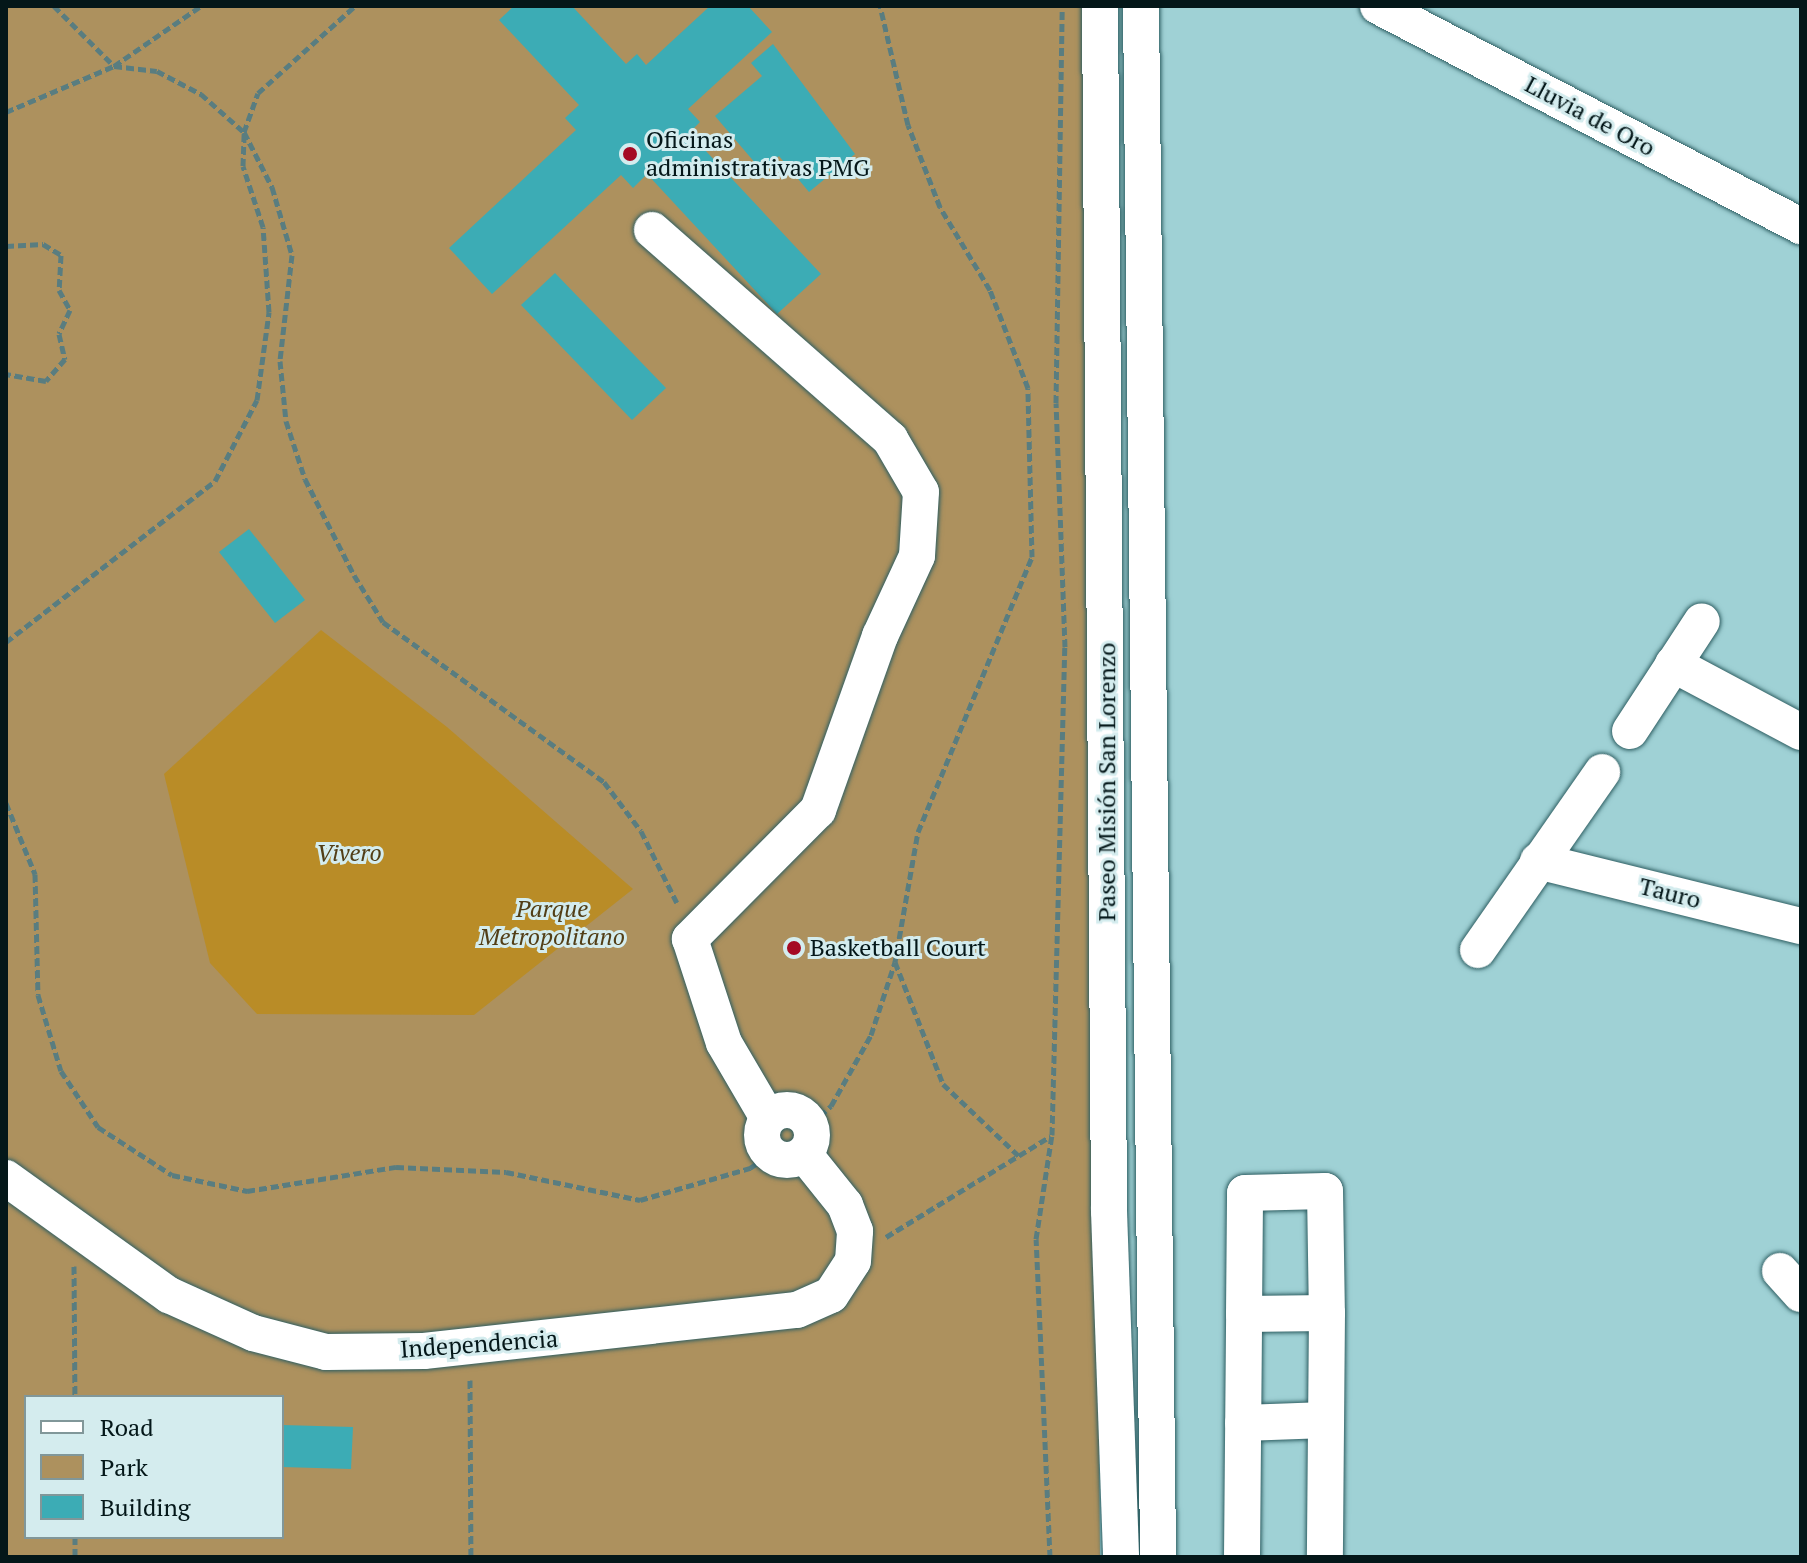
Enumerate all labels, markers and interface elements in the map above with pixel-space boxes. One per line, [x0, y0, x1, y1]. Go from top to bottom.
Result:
street label: Lluvia de Oro [1520, 70, 1660, 162]
place label: Oficinas administrativas PMG [646, 126, 870, 182]
marker: Oficinas administrativas PMG [621, 145, 639, 163]
street label: Paseo Misión San Lorenzo [1093, 643, 1121, 921]
park label: Vivero [316, 839, 382, 867]
street label: Tauro [1636, 871, 1704, 915]
park label: Parque Metropolitano [479, 895, 625, 951]
place label: Basketball Court [810, 934, 986, 962]
marker: Basketball Court [785, 939, 803, 957]
street label: Independencia [399, 1324, 559, 1364]
legend [24, 1395, 284, 1539]
text: Road [100, 1411, 154, 1443]
text: Park [100, 1451, 148, 1483]
text: Building [100, 1491, 190, 1523]

